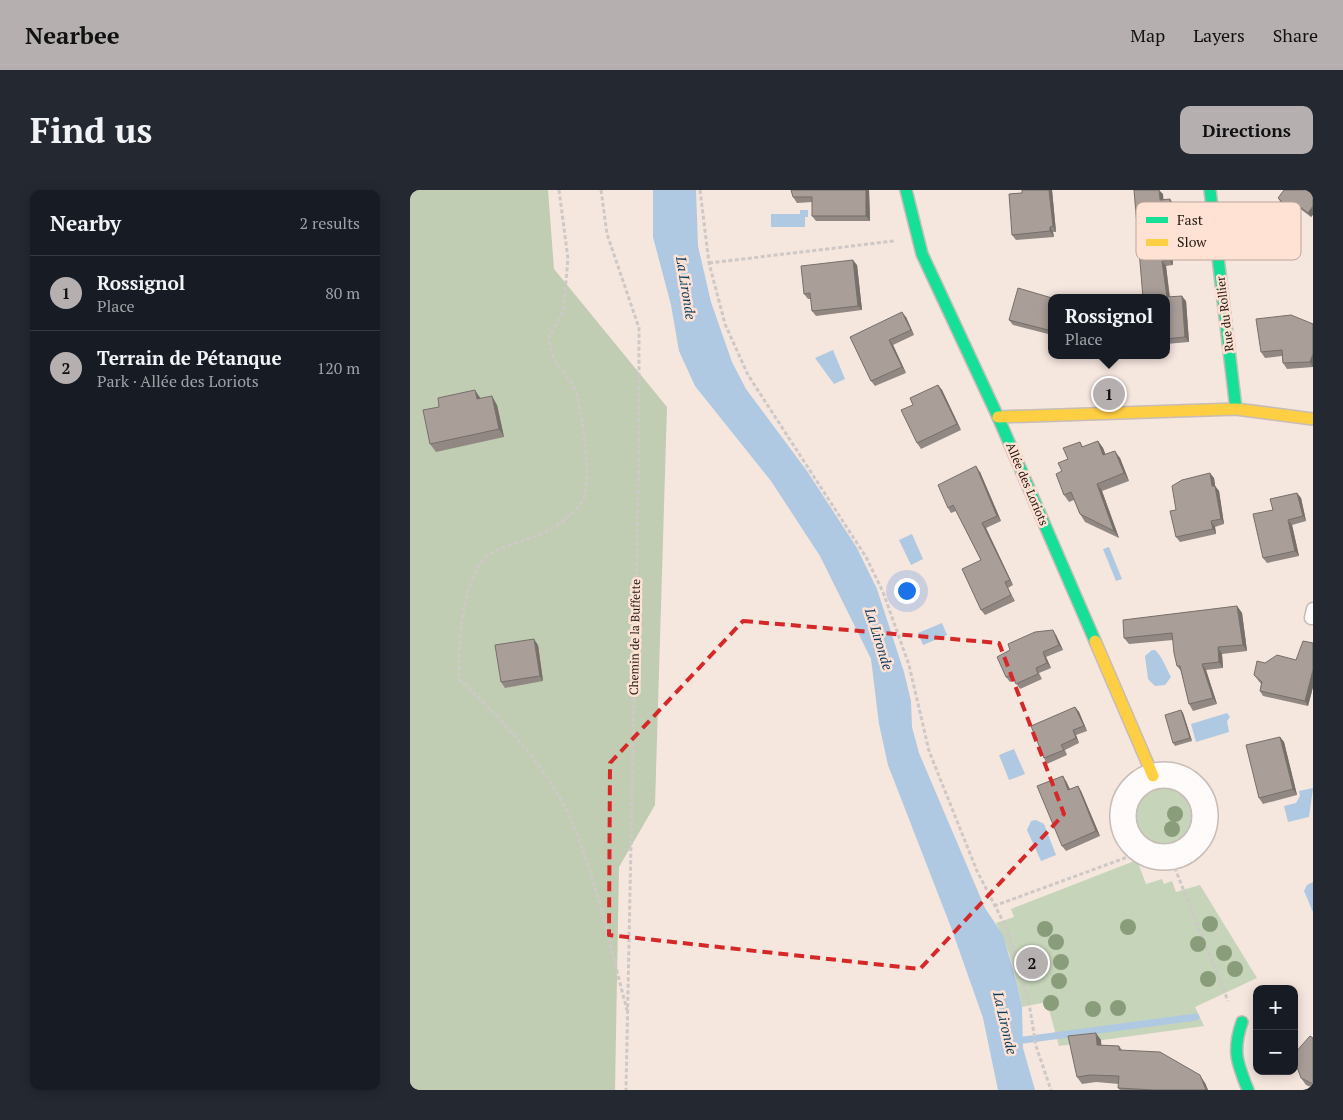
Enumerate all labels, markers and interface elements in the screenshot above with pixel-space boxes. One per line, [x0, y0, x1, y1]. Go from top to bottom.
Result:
text: Nearbee [25, 19, 120, 51]
text: Map [1130, 23, 1165, 47]
text: Layers [1193, 23, 1245, 47]
text: Share [1273, 23, 1318, 47]
button: Directions [1180, 106, 1313, 154]
text: Find us [30, 107, 152, 153]
legend [1136, 202, 1301, 260]
text: Nearby [50, 209, 121, 237]
text: Fast [1177, 210, 1204, 229]
text: 2 results [300, 212, 360, 234]
text: Slow [1177, 232, 1207, 251]
water label: La Lironde [672, 254, 701, 322]
text: Rossignol [97, 270, 185, 295]
street label: Rue du Rollier [1212, 275, 1237, 352]
text: 1 [61, 282, 71, 304]
text: 80 m [325, 282, 360, 304]
popup [1048, 294, 1170, 359]
text: Place [97, 295, 135, 317]
text: Rossignol [1065, 303, 1153, 328]
text: Place [1065, 328, 1103, 350]
text: Terrain de Pétanque [97, 345, 282, 370]
text: 2 [61, 357, 71, 379]
text: 120 m [317, 357, 360, 379]
text: Park · Allée des Loriots [97, 370, 259, 392]
pin: 1 [1093, 375, 1125, 413]
street label: Allée des Loriots [1003, 440, 1052, 528]
your location [894, 578, 920, 604]
street label: Chemin de la Buffette [626, 579, 643, 695]
water label: La Lironde [861, 605, 898, 673]
pin: 2 [1016, 944, 1048, 982]
map controls [1253, 985, 1298, 1075]
button: + [1253, 985, 1298, 1030]
water label: La Lironde [989, 989, 1022, 1057]
button: − [1253, 1030, 1298, 1075]

